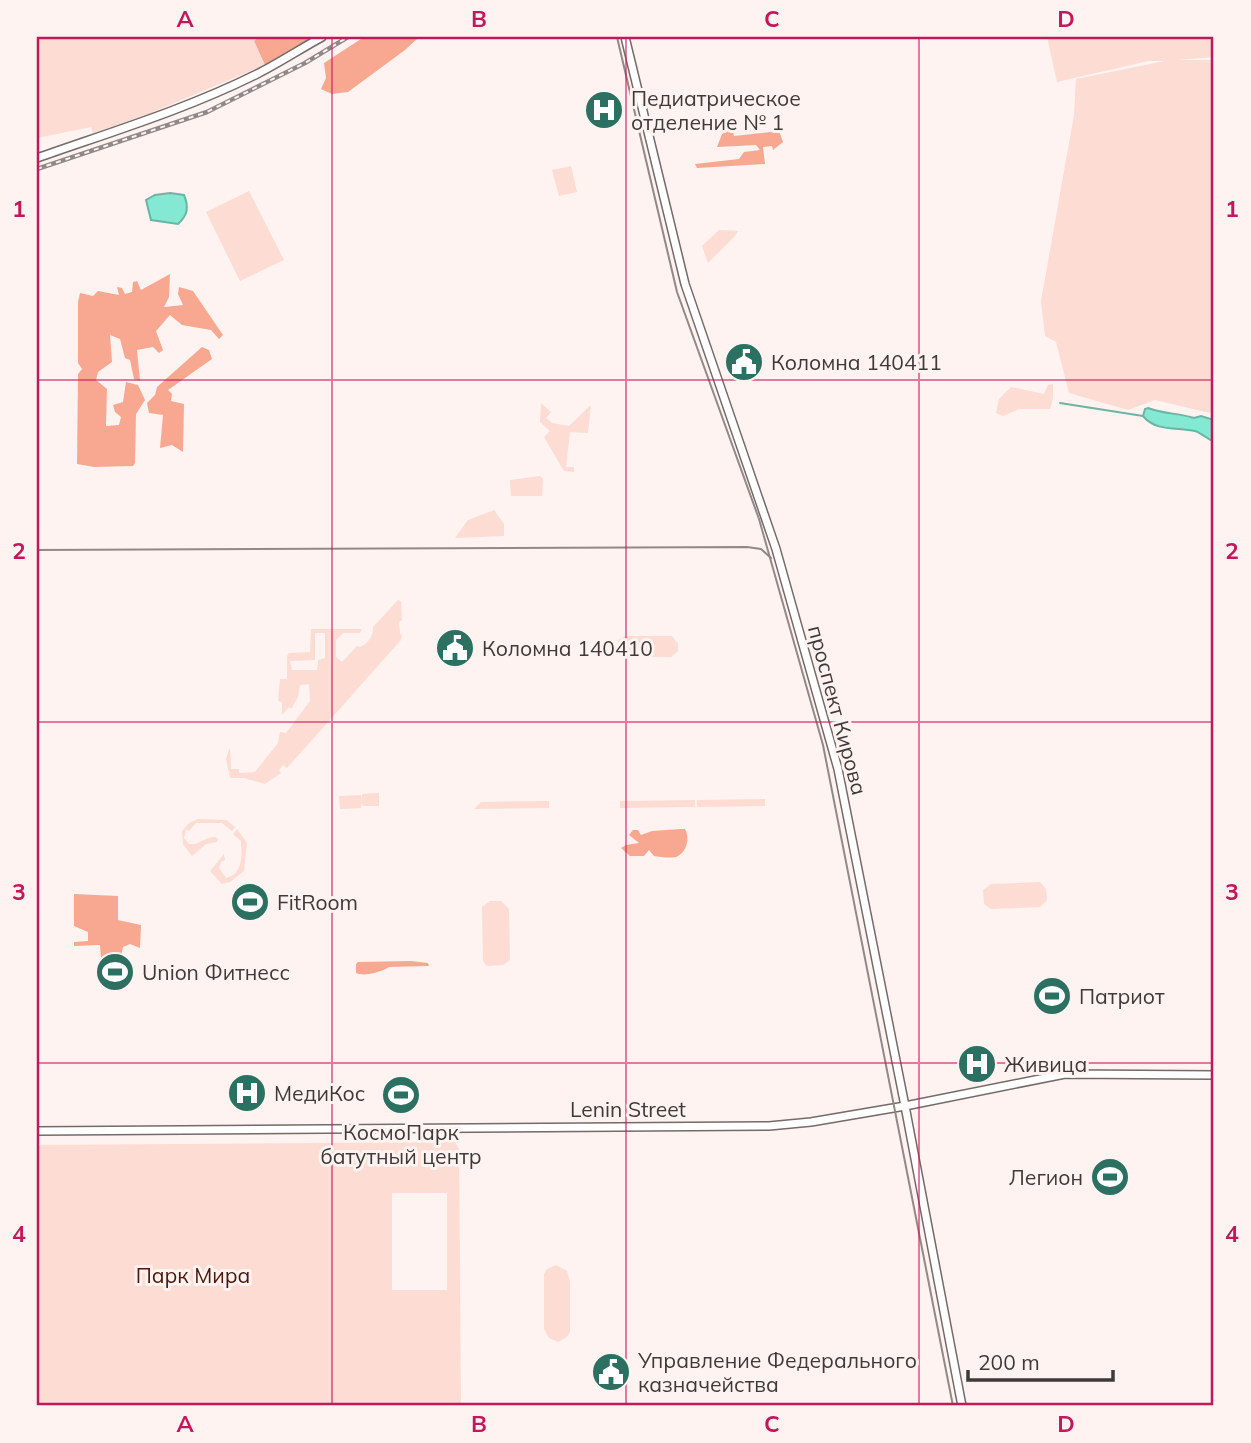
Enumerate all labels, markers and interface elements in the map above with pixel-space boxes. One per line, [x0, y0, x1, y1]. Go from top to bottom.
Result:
text: A [176, 4, 194, 33]
text: B [471, 4, 487, 33]
text: C [764, 4, 780, 33]
text: D [1057, 4, 1075, 33]
place label: Педиатрическое отделение № 1 [631, 85, 801, 135]
hospital icon: Педиатрическое отделение № 1 [583, 89, 625, 131]
text: 1 [12, 194, 26, 223]
text: 1 [1225, 194, 1239, 223]
public building icon: Коломна 140411 [723, 341, 765, 383]
place label: Коломна 140411 [771, 349, 942, 375]
text: 2 [12, 536, 26, 565]
text: 2 [1225, 536, 1239, 565]
street label: проспект Кирова [803, 622, 873, 798]
public building icon: Коломна 140410 [434, 627, 476, 669]
place label: Коломна 140410 [482, 635, 653, 661]
text: 3 [12, 877, 26, 906]
text: 3 [1225, 877, 1239, 906]
sports icon: FitRoom [229, 881, 271, 923]
place label: FitRoom [277, 889, 358, 915]
sports icon: Union Фитнесс [94, 951, 136, 993]
place label: Union Фитнесс [142, 959, 290, 985]
sports icon: Патриот [1031, 975, 1073, 1017]
place label: Патриот [1079, 983, 1165, 1009]
hospital icon: Живица [956, 1043, 998, 1085]
place label: Живица [1004, 1051, 1087, 1077]
hospital icon: МедиКос [226, 1072, 268, 1114]
sports icon: КосмоПарк батутный центр [380, 1074, 422, 1116]
place label: МедиКос [274, 1080, 365, 1106]
street label: Lenin Street [570, 1096, 686, 1122]
place label: КосмоПарк батутный центр [320, 1119, 482, 1169]
sports icon: Легион [1089, 1156, 1131, 1198]
place label: Легион [1009, 1164, 1083, 1190]
text: 4 [12, 1219, 26, 1248]
text: 4 [1225, 1219, 1239, 1248]
park label: Парк Мира [136, 1262, 250, 1288]
scale bar [968, 1338, 1113, 1382]
place label: Управление Федерального казначейства [637, 1347, 917, 1397]
text: 200 m [978, 1349, 1040, 1375]
public building icon: Управление Федерального казначейства [590, 1351, 632, 1393]
text: A [176, 1409, 194, 1438]
text: B [471, 1409, 487, 1438]
text: C [764, 1409, 780, 1438]
text: D [1057, 1409, 1075, 1438]

